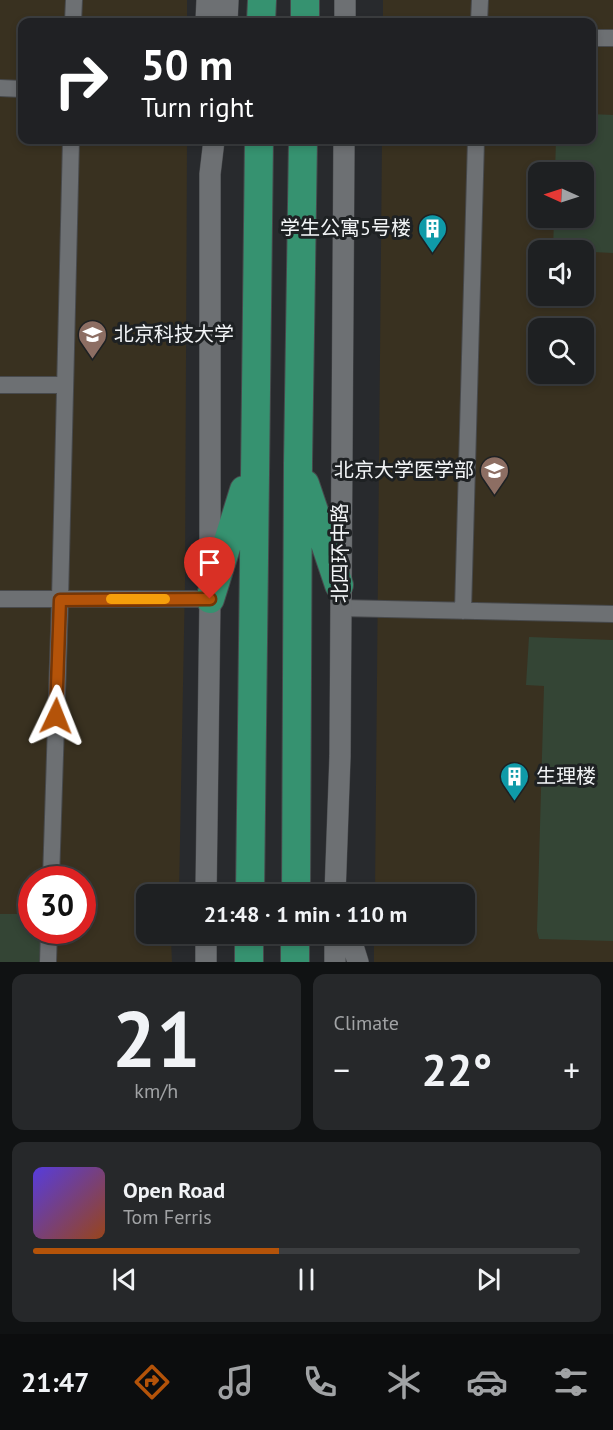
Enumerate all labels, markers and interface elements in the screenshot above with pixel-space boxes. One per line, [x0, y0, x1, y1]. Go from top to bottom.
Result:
text: 50 m [141, 37, 233, 92]
icon: right [42, 42, 120, 120]
text: Turn right [141, 90, 254, 124]
north arrow [528, 162, 594, 228]
map controls [528, 162, 594, 384]
building icon: 学生公寓5号楼 [416, 212, 448, 254]
place label: 学生公寓5号楼 [280, 215, 411, 241]
button: sound [528, 240, 594, 306]
school or university icon: 北京科技大学 [77, 318, 109, 360]
button: search [528, 318, 594, 384]
place label: 北京科技大学 [114, 321, 234, 347]
school or university icon: 北京大学医学部 [479, 454, 511, 496]
place label: 北京大学医学部 [334, 457, 474, 483]
street label: 北四环中路 [327, 503, 353, 603]
pin [184, 537, 235, 599]
icon: arrive [193, 546, 226, 579]
position arrow [24, 684, 88, 748]
building icon: 生理楼 [499, 760, 531, 802]
place label: 生理楼 [536, 763, 596, 789]
speed limit sign: 30 [18, 866, 96, 944]
text: 21:48 · 1 min · 110 m [204, 900, 407, 928]
text: 21 [112, 988, 200, 1089]
text: Climate [334, 1010, 399, 1036]
text: 22° [421, 1040, 492, 1098]
text: − [334, 1048, 350, 1091]
text: + [563, 1048, 580, 1091]
text: km/h [134, 1078, 178, 1104]
text: Open Road [123, 1176, 225, 1204]
text: Tom Ferris [123, 1204, 212, 1230]
icon: previous [108, 1263, 141, 1296]
icon: pause [290, 1263, 323, 1296]
icon: next [472, 1263, 505, 1296]
icon: directions [131, 1361, 173, 1403]
icon: music [215, 1361, 257, 1403]
icon: phone [299, 1361, 341, 1403]
icon: climate [383, 1361, 425, 1403]
icon: car [466, 1361, 508, 1403]
icon: filters [550, 1361, 592, 1403]
text: 21:47 [21, 1365, 89, 1399]

